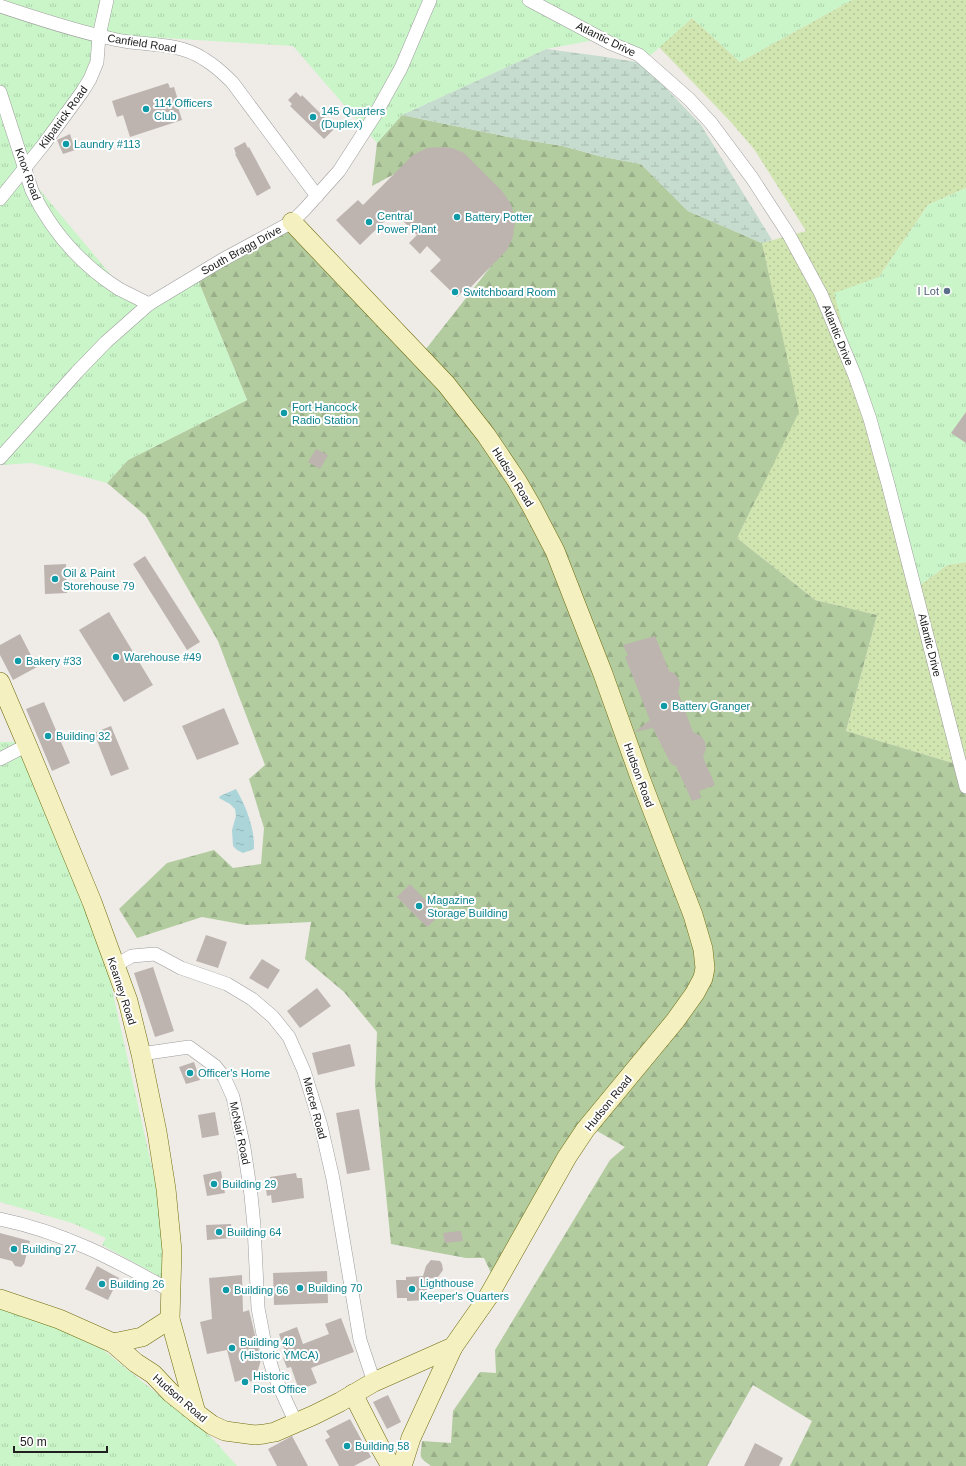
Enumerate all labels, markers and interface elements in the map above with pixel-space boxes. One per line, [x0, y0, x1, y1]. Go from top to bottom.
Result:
street label: Atlantic Drive [574, 19, 638, 59]
street label: Canfield Road [107, 32, 177, 54]
street label: Kilpatrick Road [36, 84, 90, 150]
place label: 114 Officers Club [154, 97, 213, 122]
marker: 114 Officers Club [141, 104, 151, 114]
place label: 145 Quarters (Duplex) [321, 105, 386, 130]
marker: 145 Quarters (Duplex) [308, 112, 318, 122]
place label: Laundry #113 [74, 138, 140, 150]
marker: Laundry #113 [61, 139, 71, 149]
street label: Knox Road [13, 146, 43, 202]
place label: Central Power Plant [377, 210, 436, 235]
place label: Battery Potter [465, 211, 533, 223]
marker: Battery Potter [452, 212, 462, 222]
marker: Central Power Plant [364, 217, 374, 227]
street label: South Bragg Drive [199, 223, 283, 277]
place label: I Lot [918, 285, 939, 297]
place label: Switchboard Room [463, 286, 556, 298]
marker: I Lot [942, 286, 952, 296]
marker: Switchboard Room [450, 287, 460, 297]
street label: Atlantic Drive [820, 303, 856, 367]
place label: Fort Hancock Radio Station [292, 401, 358, 426]
marker: Fort Hancock Radio Station [279, 408, 289, 418]
street label: Hudson Road [490, 445, 536, 509]
place label: Oil & Paint Storehouse 79 [63, 567, 135, 592]
marker: Oil & Paint Storehouse 79 [50, 574, 60, 584]
street label: Atlantic Drive [916, 612, 944, 678]
place label: Warehouse #49 [124, 651, 201, 663]
marker: Warehouse #49 [111, 652, 121, 662]
place label: Bakery #33 [26, 655, 82, 667]
marker: Bakery #33 [13, 656, 23, 666]
place label: Battery Granger [672, 700, 751, 712]
marker: Battery Granger [659, 701, 669, 711]
place label: Building 32 [56, 730, 110, 742]
marker: Building 32 [43, 731, 53, 741]
street label: Hudson Road [622, 741, 656, 809]
place label: Magazine Storage Building [427, 894, 508, 919]
marker: Magazine Storage Building [414, 901, 424, 911]
street label: Kearney Road [105, 956, 139, 1026]
place label: Officer's Home [198, 1067, 270, 1079]
marker: Officer's Home [185, 1068, 195, 1078]
street label: Hudson Road [582, 1073, 634, 1133]
street label: Mercer Road [301, 1076, 329, 1140]
street label: McNair Road [227, 1100, 253, 1166]
place label: Building 29 [222, 1178, 276, 1190]
marker: Building 29 [209, 1179, 219, 1189]
place label: Building 64 [227, 1226, 281, 1238]
marker: Building 64 [214, 1227, 224, 1237]
place label: Building 27 [22, 1243, 76, 1255]
marker: Building 27 [9, 1244, 19, 1254]
place label: Lighthouse Keeper's Quarters [420, 1277, 509, 1302]
place label: Building 26 [110, 1278, 164, 1290]
marker: Building 26 [97, 1279, 107, 1289]
place label: Building 70 [308, 1282, 362, 1294]
marker: Building 70 [295, 1283, 305, 1293]
place label: Building 66 [234, 1284, 288, 1296]
marker: Lighthouse Keeper's Quarters [407, 1284, 417, 1294]
marker: Building 66 [221, 1285, 231, 1295]
place label: Building 40 (Historic YMCA) [240, 1336, 319, 1361]
marker: Building 40 (Historic YMCA) [227, 1343, 237, 1353]
place label: Historic Post Office [253, 1370, 307, 1395]
street label: Hudson Road [151, 1371, 209, 1425]
marker: Historic Post Office [240, 1377, 250, 1387]
scale bar [14, 1428, 107, 1454]
text: 50 m [20, 1435, 47, 1449]
place label: Building 58 [355, 1440, 409, 1452]
marker: Building 58 [342, 1441, 352, 1451]

